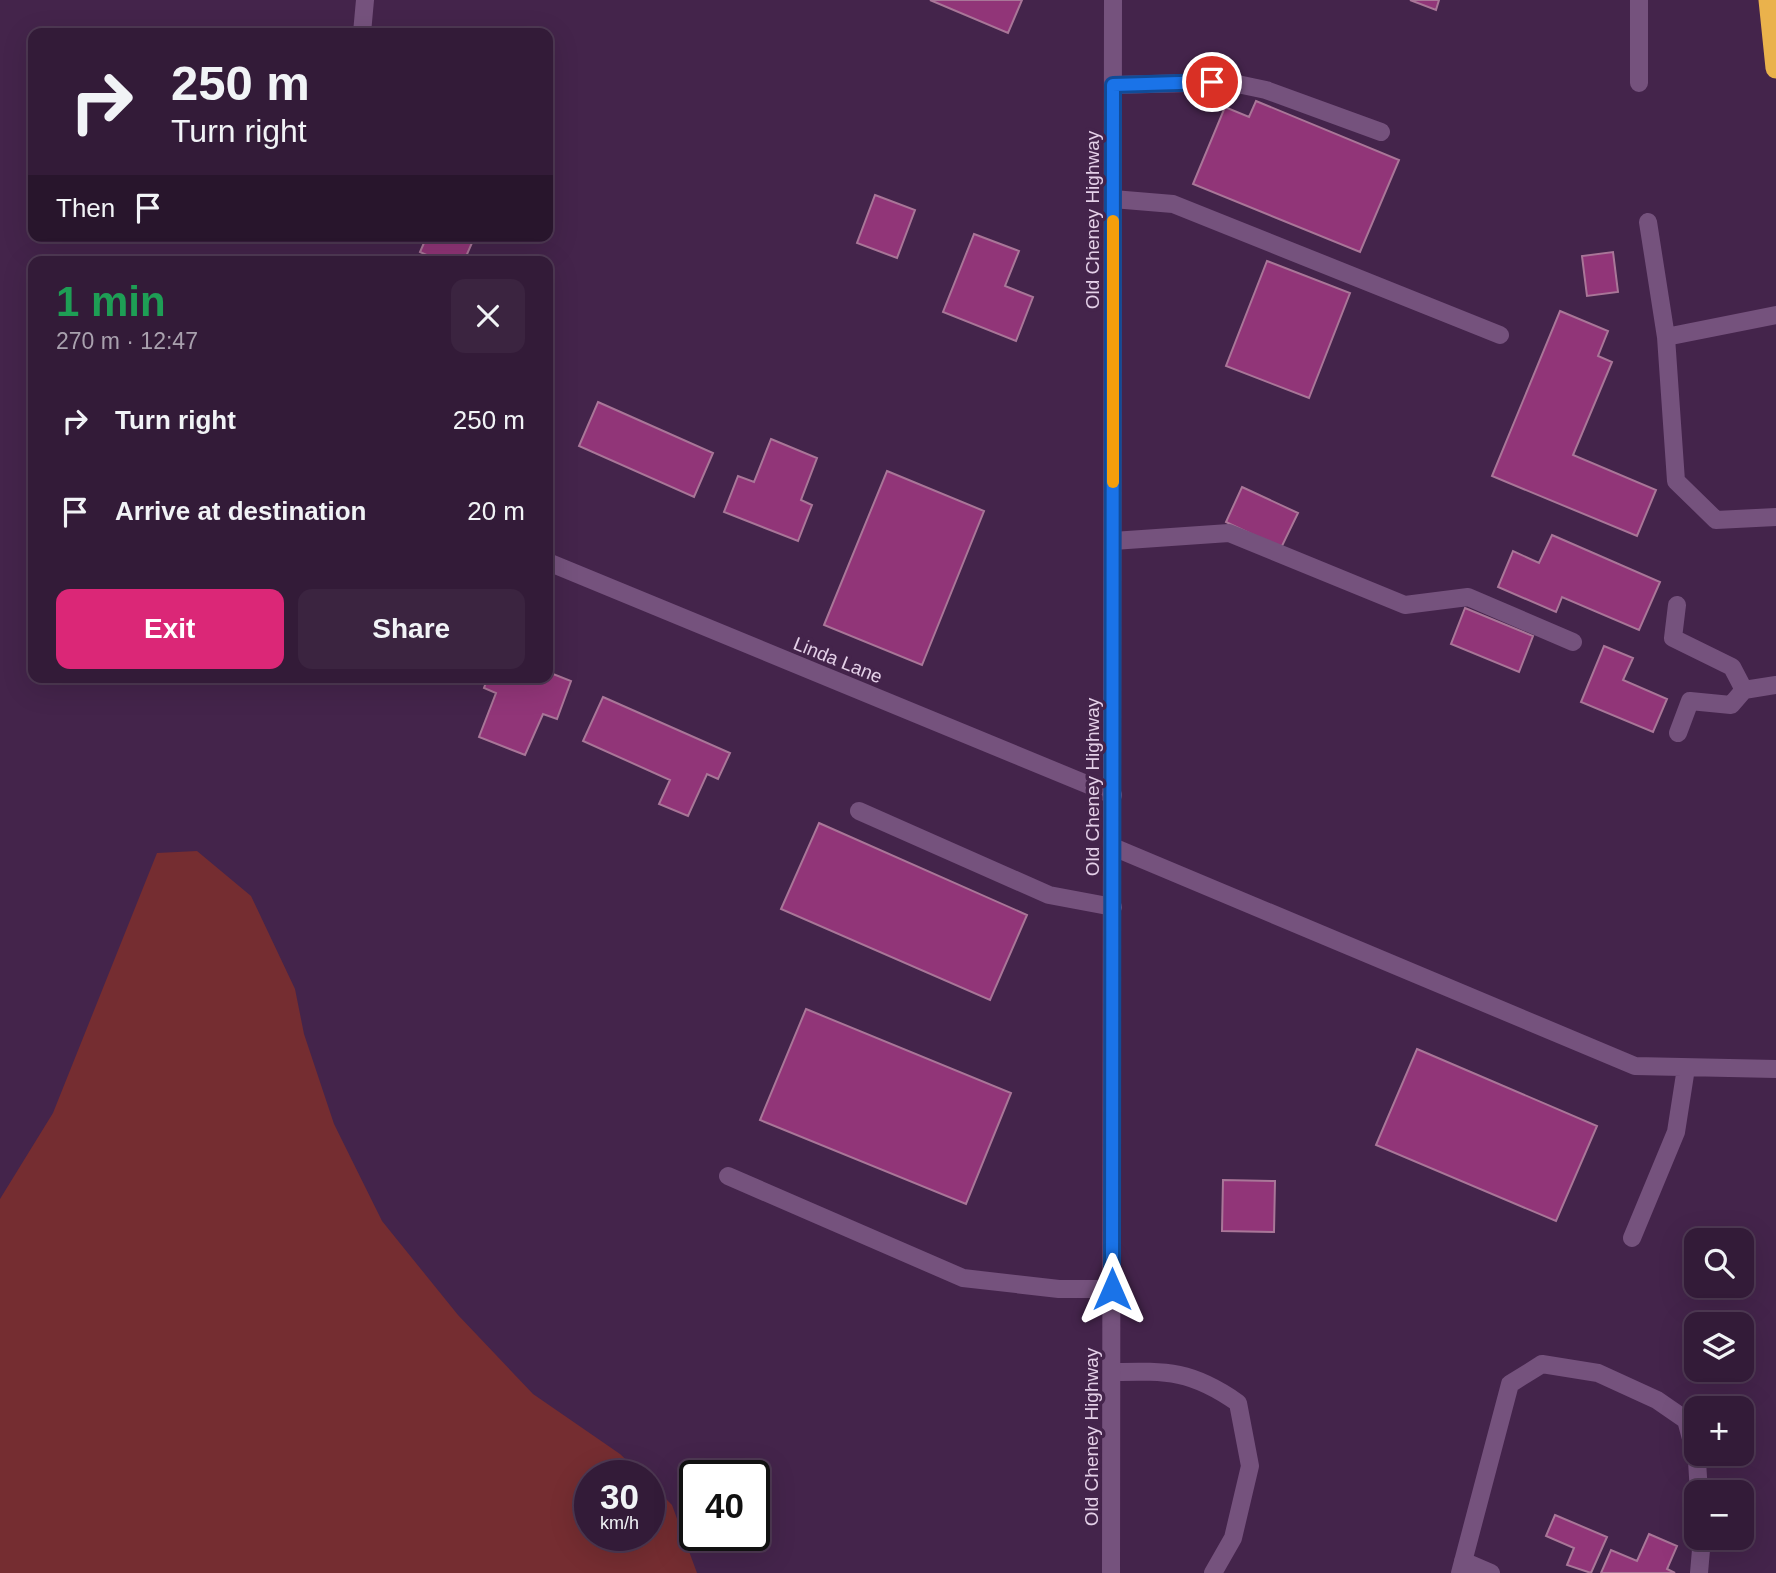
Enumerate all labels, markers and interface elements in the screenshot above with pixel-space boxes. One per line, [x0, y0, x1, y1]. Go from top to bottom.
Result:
pin [1182, 52, 1242, 112]
icon: right [56, 56, 147, 147]
text: 250 m [171, 56, 310, 110]
icon: arrive [1193, 63, 1231, 101]
text: Turn right [171, 113, 307, 149]
street label: Old Cheney Highway [1082, 130, 1103, 309]
icon: arrive [129, 189, 167, 227]
text: Then [56, 193, 115, 223]
text: 1 min [56, 278, 166, 325]
button: close [451, 279, 525, 353]
text: 270 m · 12:47 [56, 328, 198, 354]
icon: right [56, 402, 94, 440]
text: Turn right [115, 405, 236, 435]
text: 250 m [453, 405, 525, 435]
icon: arrive [56, 493, 94, 531]
text: Arrive at destination [115, 496, 366, 526]
text: 20 m [467, 496, 525, 526]
button: Exit [56, 589, 284, 669]
button: Share [298, 589, 525, 669]
street label: Linda Lane [790, 633, 886, 687]
street label: Old Cheney Highway [1082, 697, 1103, 876]
map controls [1684, 1228, 1754, 1550]
button: search [1684, 1228, 1754, 1298]
position arrow [1075, 1252, 1149, 1326]
button: layers [1684, 1312, 1754, 1382]
street label: Old Cheney Highway [1081, 1347, 1102, 1526]
button: + [1684, 1396, 1754, 1466]
speed limit sign: 40 [679, 1460, 770, 1551]
text: 30 [600, 1477, 639, 1516]
button: − [1684, 1480, 1754, 1550]
text: km/h [600, 1513, 639, 1533]

